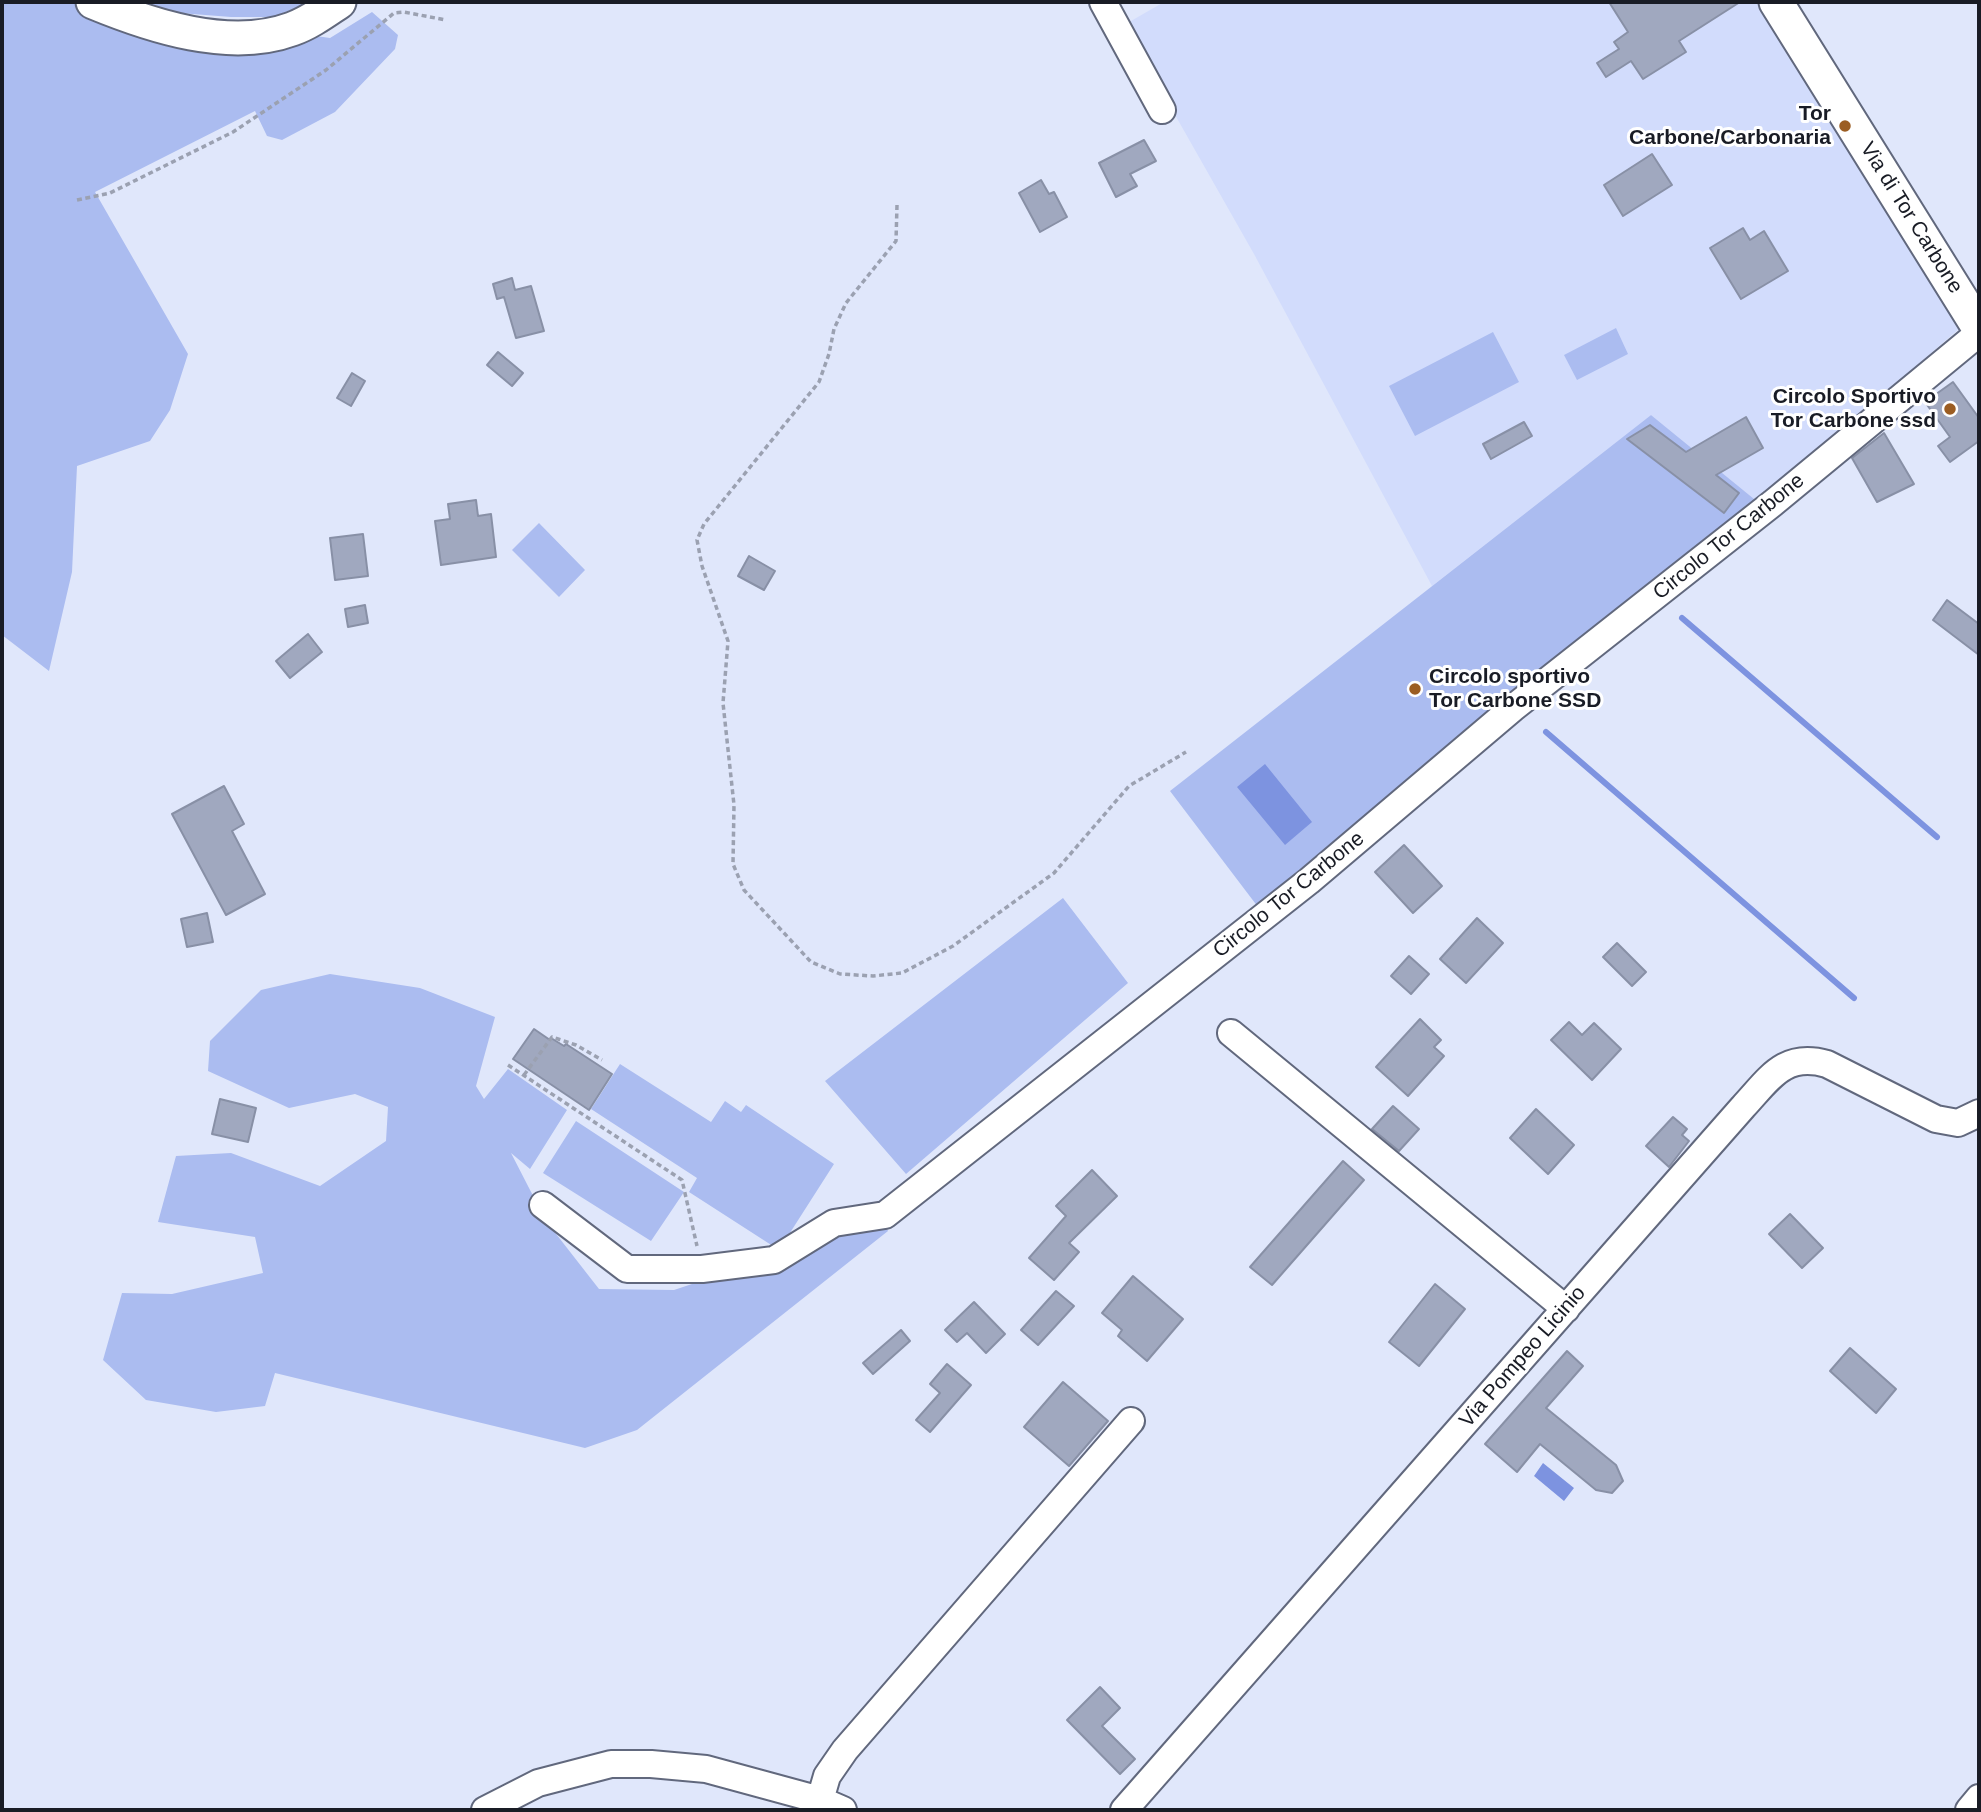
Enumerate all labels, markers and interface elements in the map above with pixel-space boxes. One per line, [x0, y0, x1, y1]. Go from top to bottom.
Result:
place label: Tor Carbone/Carbonaria [1629, 101, 1831, 151]
marker: Tor Carbone/Carbonaria [1837, 118, 1853, 134]
street label: Via di Tor Carbone [1854, 138, 1968, 298]
place label: Circolo Sportivo Tor Carbone ssd [1771, 384, 1936, 434]
marker: Circolo Sportivo Tor Carbone ssd [1942, 401, 1958, 417]
street label: Circolo Tor Carbone [1649, 468, 1809, 606]
place label: Circolo sportivo Tor Carbone SSD [1429, 664, 1601, 714]
marker: Circolo sportivo Tor Carbone SSD [1407, 681, 1423, 697]
street label: Circolo Tor Carbone [1209, 826, 1369, 964]
street label: Via Pompeo Licinio [1455, 1281, 1591, 1433]

